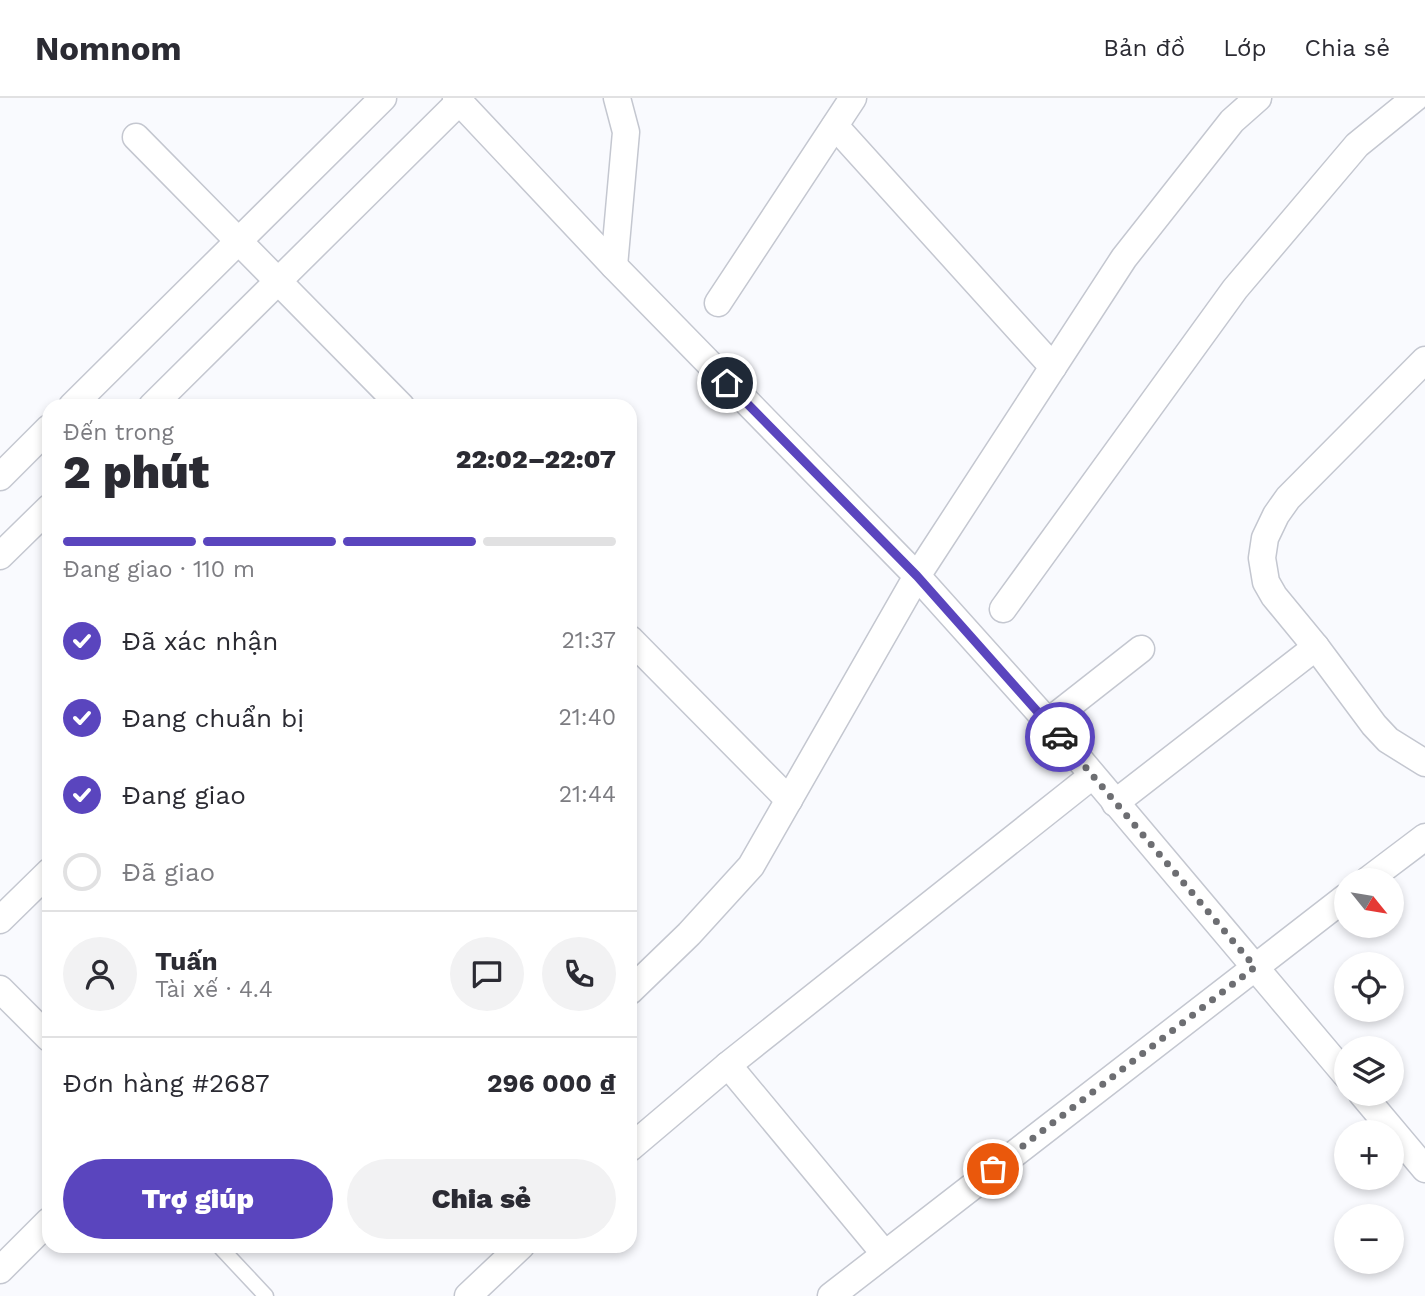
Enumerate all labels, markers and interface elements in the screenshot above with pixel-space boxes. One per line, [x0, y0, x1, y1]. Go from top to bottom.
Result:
text: Nomnom [35, 29, 181, 68]
text: Bản đồ [1103, 34, 1185, 62]
text: Lớp [1223, 34, 1267, 62]
text: Chia sẻ [1305, 34, 1390, 62]
pin [697, 353, 757, 413]
icon: home [708, 364, 746, 402]
text: Đến trong [63, 419, 174, 446]
text: 22:02–22:07 [456, 444, 616, 474]
text: 2 phút [63, 445, 209, 499]
text: Đang giao · 110 m [63, 556, 255, 583]
icon: check [63, 622, 101, 660]
text: Đã xác nhận [122, 626, 278, 656]
text: 21:37 [561, 627, 616, 654]
icon: check [63, 699, 101, 737]
courier [1025, 702, 1095, 772]
text: Đang chuẩn bị [122, 703, 304, 733]
text: 21:40 [558, 704, 616, 731]
icon: car [1041, 718, 1079, 756]
icon: check [63, 776, 101, 814]
text: Đang giao [122, 780, 246, 810]
text: 21:44 [559, 781, 616, 808]
text: Đã giao [122, 857, 215, 887]
north arrow [1334, 868, 1404, 938]
map controls [1334, 868, 1404, 1274]
button: person [63, 937, 137, 1011]
button: chat [450, 937, 524, 1011]
button: phone [542, 937, 616, 1011]
text: Tuấn [155, 946, 218, 976]
button: locate [1334, 952, 1404, 1022]
text: Tài xế · 4.4 [155, 976, 273, 1003]
button: layers [1334, 1036, 1404, 1106]
text: Đơn hàng #2687 [63, 1068, 269, 1098]
text: 296 000 ₫ [487, 1068, 616, 1098]
button: + [1334, 1120, 1404, 1190]
pin [963, 1139, 1023, 1199]
icon: bag [974, 1150, 1012, 1188]
button: Trợ giúp [63, 1159, 333, 1239]
button: Chia sẻ [347, 1159, 616, 1239]
button: − [1334, 1204, 1404, 1274]

